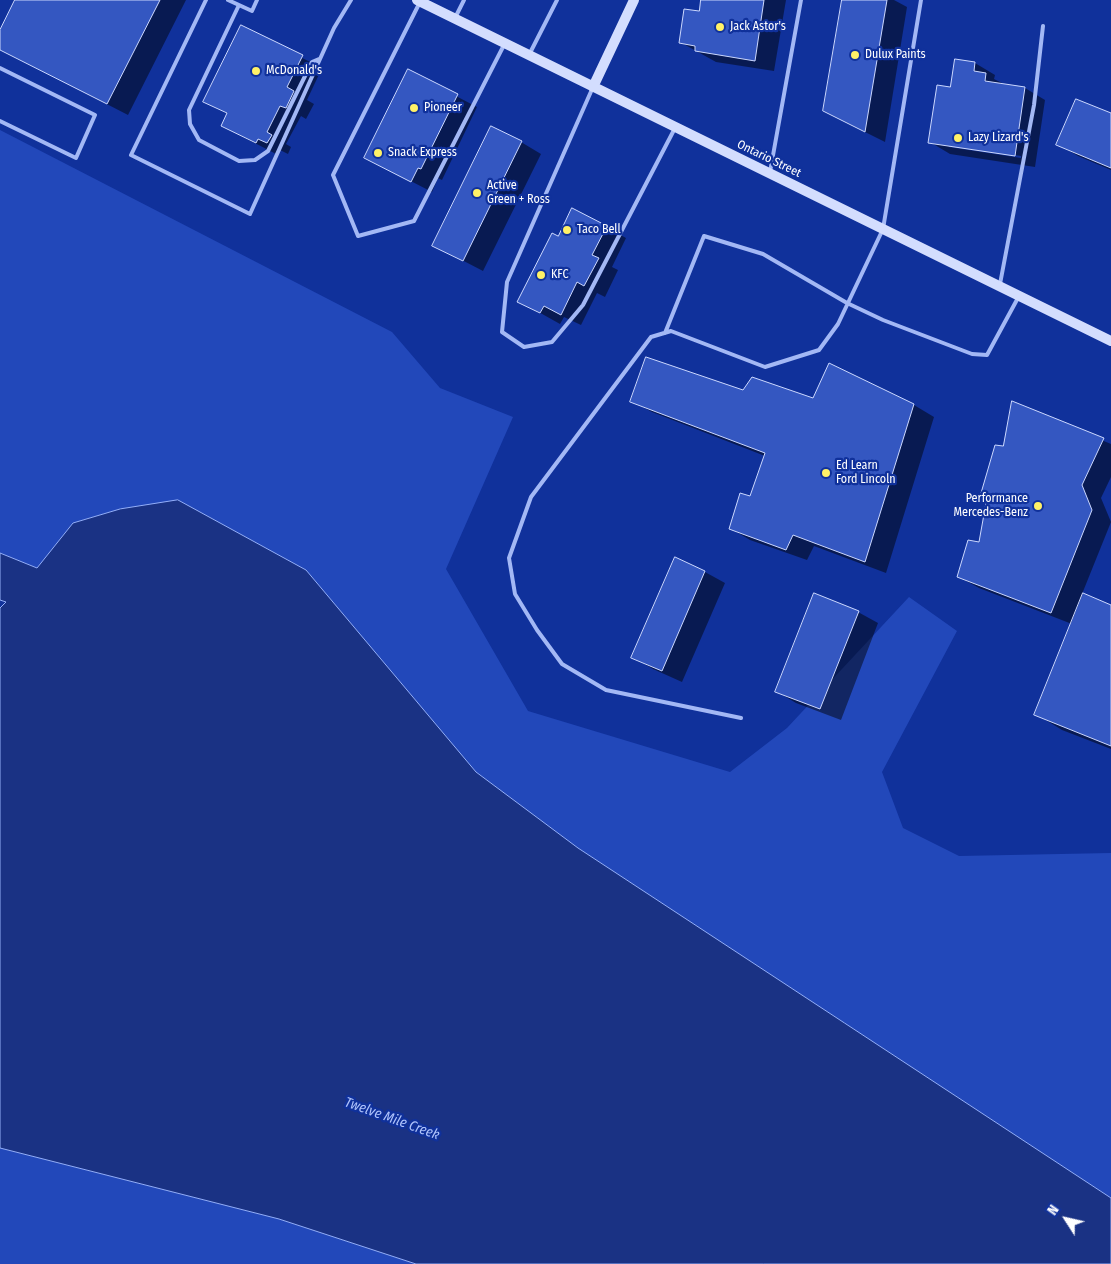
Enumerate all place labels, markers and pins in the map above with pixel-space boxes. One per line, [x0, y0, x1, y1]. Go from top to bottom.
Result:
place label: Jack Astor's [730, 20, 786, 34]
marker: Jack Astor's [714, 21, 726, 33]
place label: Dulux Paints [865, 48, 926, 62]
marker: Dulux Paints [849, 49, 861, 61]
place label: McDonald's [266, 64, 322, 78]
marker: McDonald's [250, 65, 262, 77]
place label: Pioneer [424, 101, 462, 115]
marker: Pioneer [408, 102, 420, 114]
place label: Lazy Lizard's [968, 131, 1029, 145]
marker: Lazy Lizard's [952, 132, 964, 144]
place label: Snack Express [388, 146, 457, 160]
marker: Snack Express [372, 147, 384, 159]
place label: Active Green + Ross [487, 179, 550, 207]
marker: Active Green + Ross [471, 187, 483, 199]
place label: Taco Bell [577, 223, 621, 237]
marker: Taco Bell [561, 224, 573, 236]
place label: KFC [551, 268, 568, 282]
marker: KFC [535, 269, 547, 281]
place label: Ed Learn Ford Lincoln [836, 459, 896, 487]
marker: Ed Learn Ford Lincoln [820, 467, 832, 479]
place label: Performance Mercedes-Benz [954, 492, 1028, 520]
marker: Performance Mercedes-Benz [1032, 500, 1044, 512]

